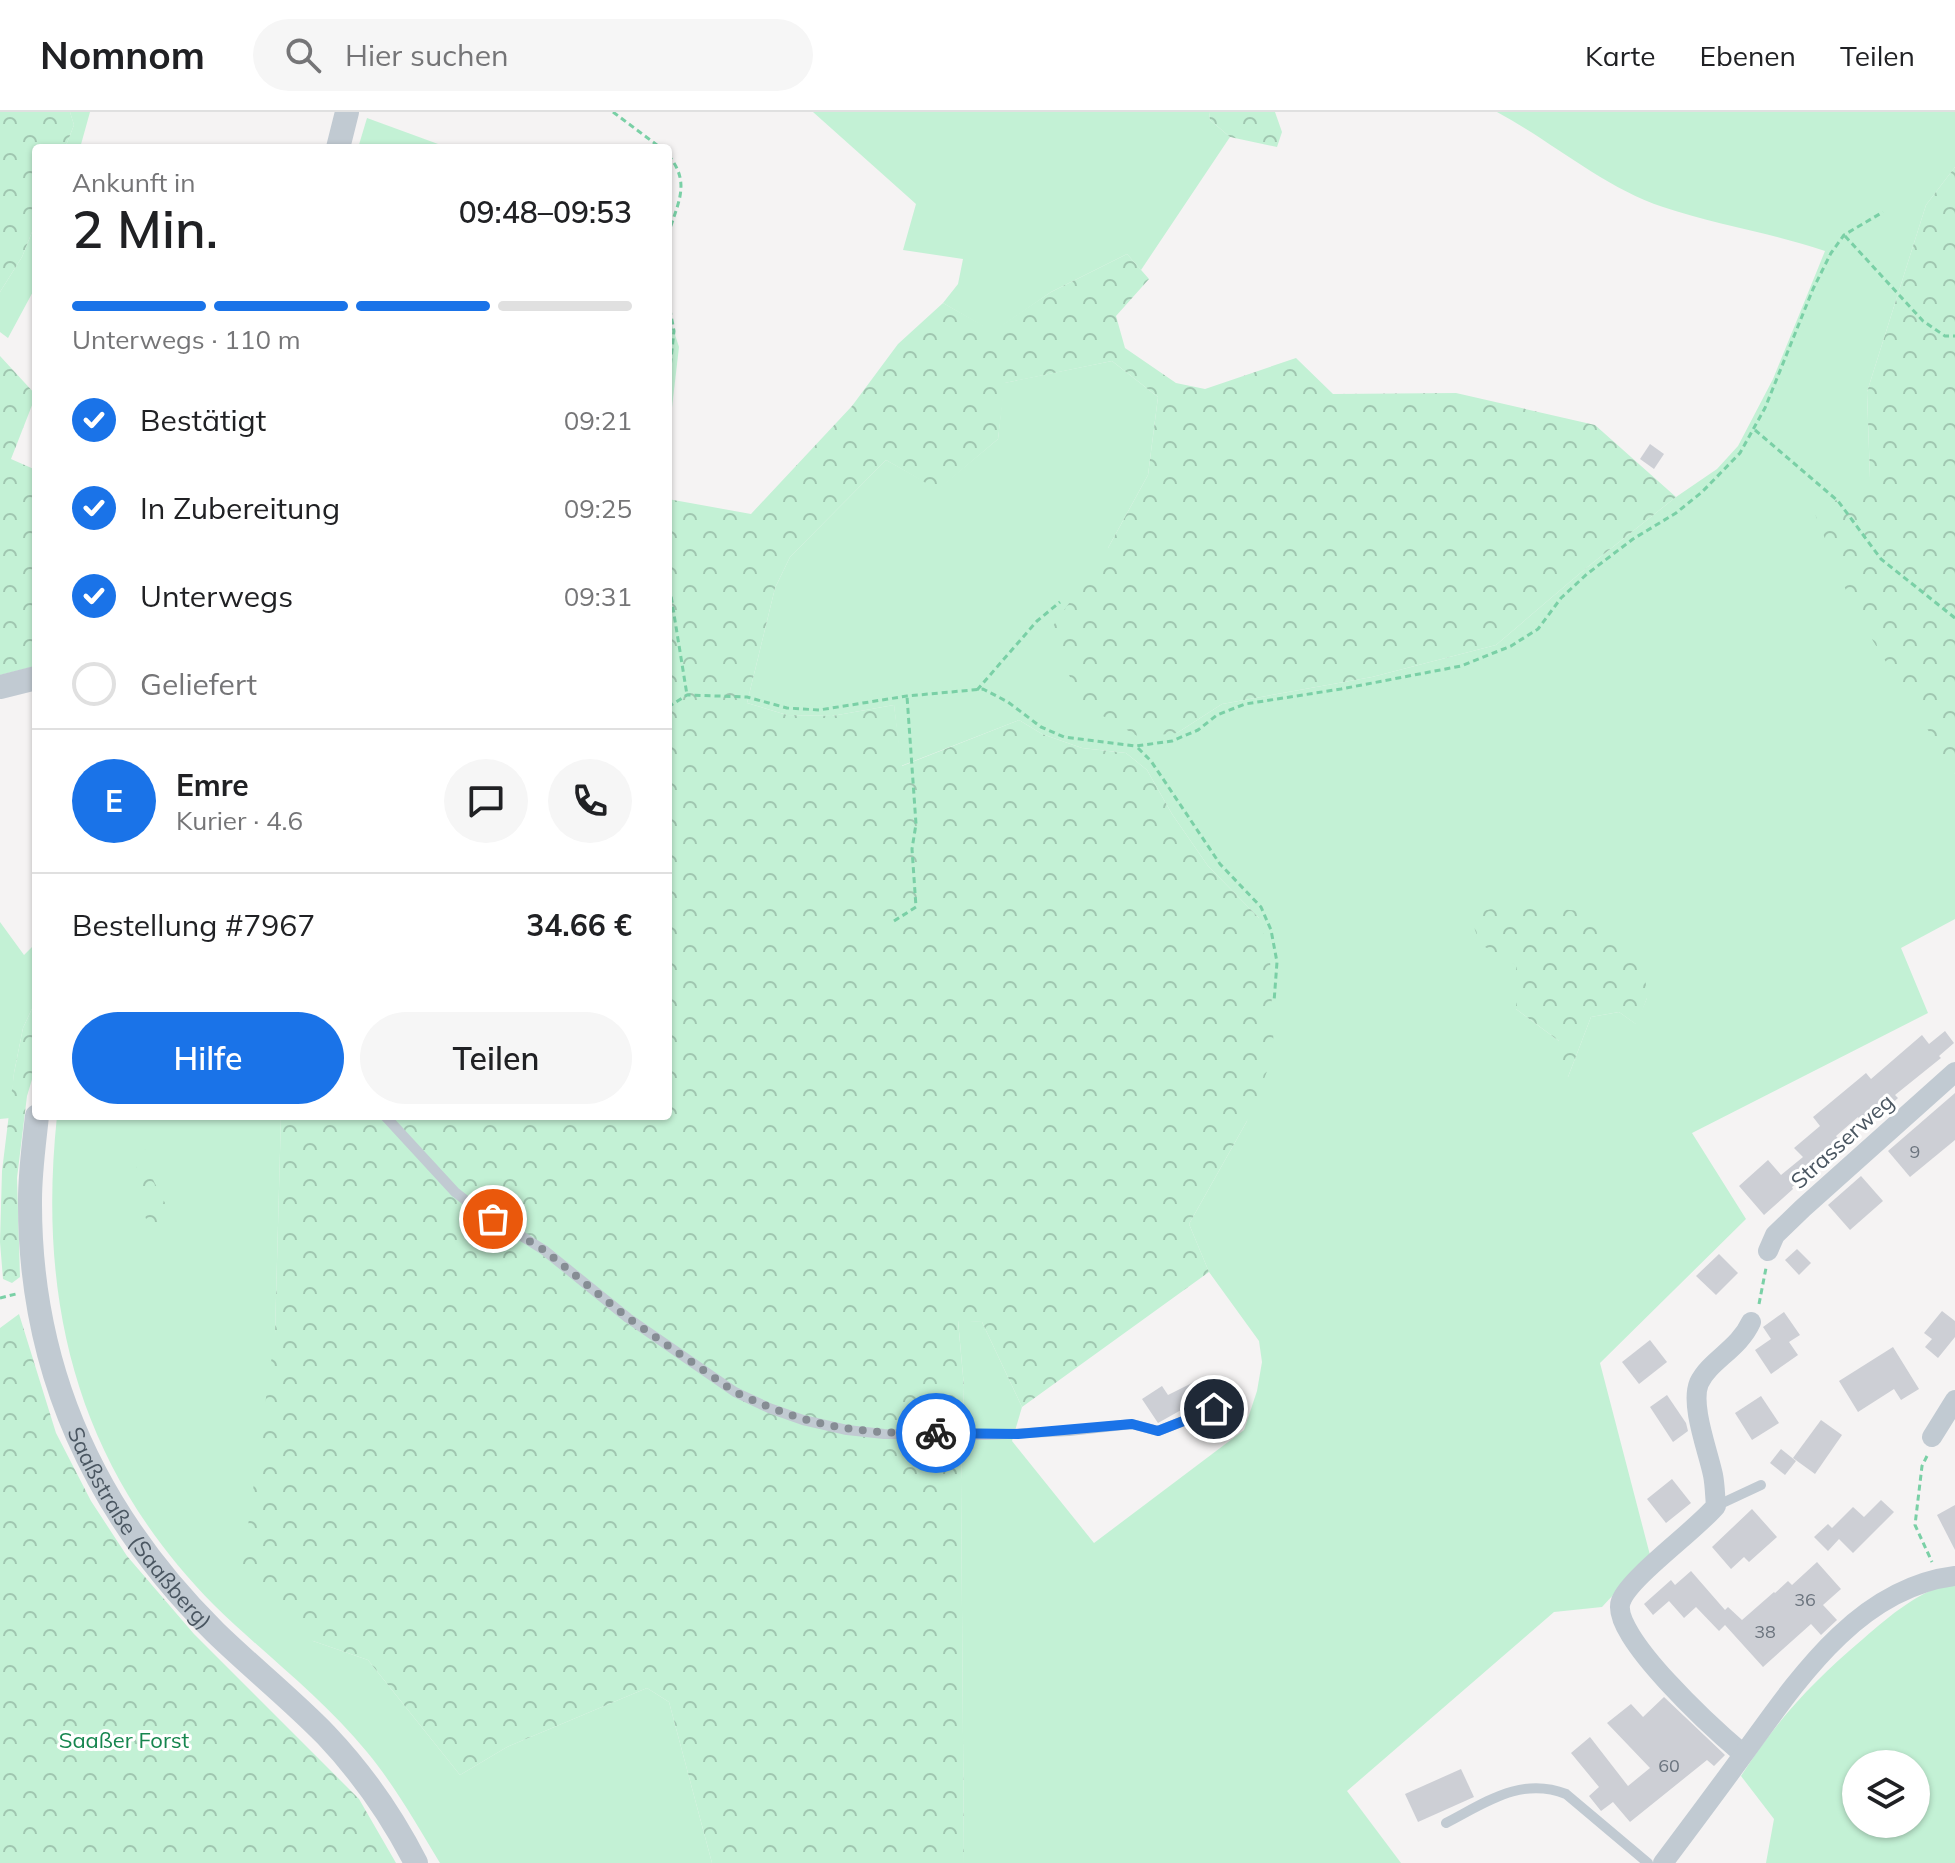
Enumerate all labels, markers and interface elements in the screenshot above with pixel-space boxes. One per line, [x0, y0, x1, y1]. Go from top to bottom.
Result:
search box [253, 19, 813, 91]
text: Nomnom [40, 31, 205, 79]
icon: search [281, 33, 325, 77]
text: Hier suchen [345, 36, 509, 74]
text: Karte [1585, 38, 1655, 73]
text: Ebenen [1699, 38, 1796, 73]
text: Teilen [1840, 38, 1915, 73]
text: Ankunft in [72, 166, 195, 199]
text: 09:48–09:53 [459, 193, 632, 231]
text: 2 Min. [72, 196, 218, 261]
text: Unterwegs · 110 m [72, 323, 301, 356]
icon: check [72, 398, 116, 442]
text: Bestätigt [140, 401, 266, 439]
text: 09:21 [564, 404, 632, 437]
icon: check [72, 486, 116, 530]
text: In Zubereitung [140, 489, 340, 527]
text: 09:25 [564, 492, 632, 525]
icon: check [72, 574, 116, 618]
text: Unterwegs [140, 577, 293, 615]
text: 09:31 [564, 580, 632, 613]
text: Geliefert [140, 665, 257, 703]
button: chat [444, 759, 528, 843]
button: phone [548, 759, 632, 843]
text: Emre [176, 766, 249, 804]
text: E [105, 782, 123, 820]
text: Kurier · 4.6 [176, 804, 303, 837]
text: Bestellung #7967 [72, 906, 315, 944]
text: 34.66 € [526, 906, 632, 944]
button: Hilfe [72, 1012, 344, 1104]
button: Teilen [360, 1012, 632, 1104]
street label: Strasserweg [1785, 1087, 1899, 1195]
house number: 9 [1910, 1140, 1920, 1163]
pin [459, 1185, 527, 1253]
icon: bag [471, 1197, 515, 1241]
pin [1180, 1375, 1248, 1443]
icon: home [1192, 1387, 1236, 1431]
courier [896, 1393, 976, 1473]
icon: bike [914, 1411, 958, 1455]
street label: Saaßstraße (Saaßberg) [61, 1422, 218, 1635]
house number: 36 [1794, 1588, 1816, 1611]
house number: 38 [1754, 1620, 1776, 1643]
park label: Saaßer Forst [59, 1726, 190, 1754]
map controls [1842, 1750, 1930, 1838]
button: layers [1842, 1750, 1930, 1838]
house number: 60 [1658, 1754, 1680, 1777]

